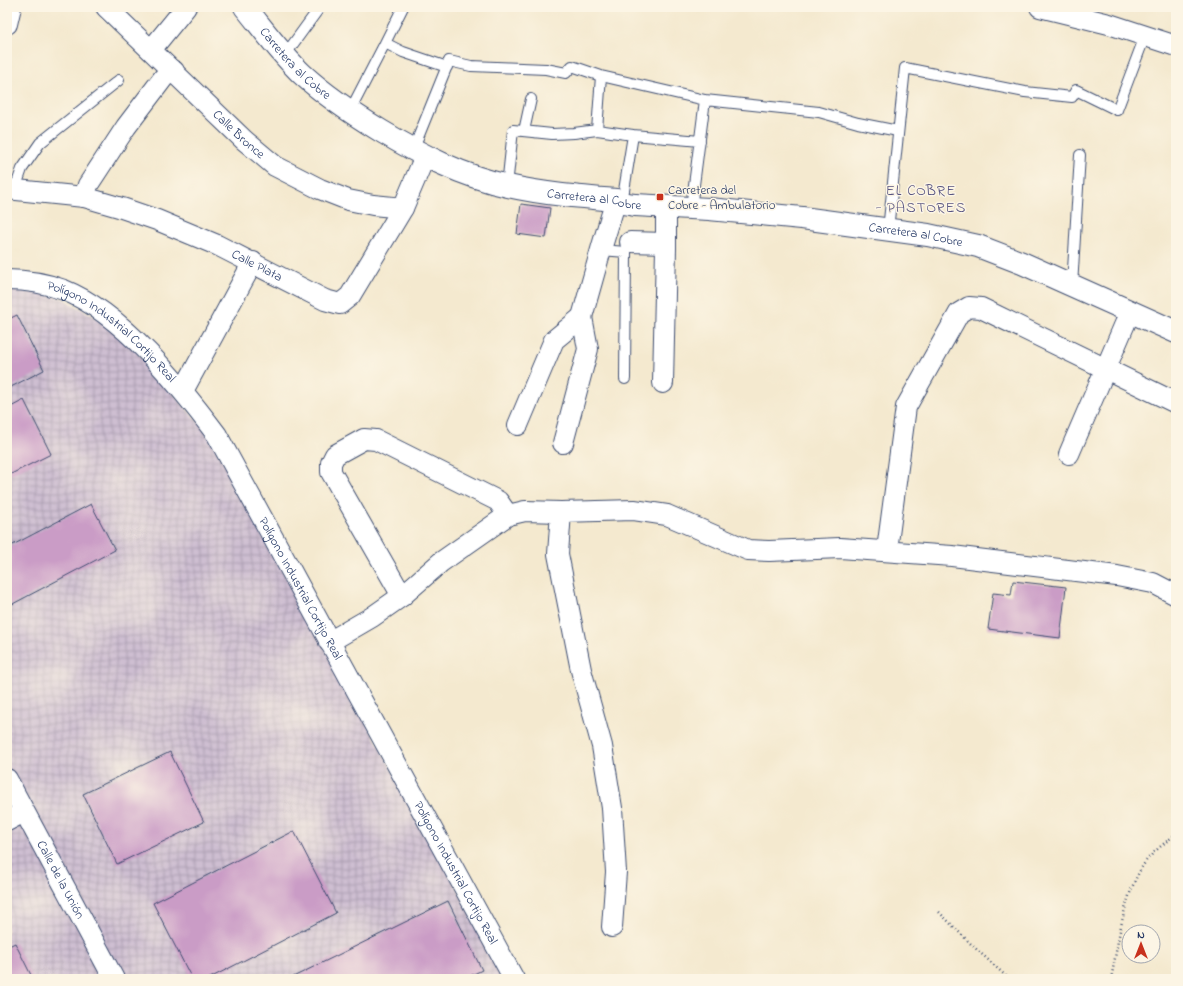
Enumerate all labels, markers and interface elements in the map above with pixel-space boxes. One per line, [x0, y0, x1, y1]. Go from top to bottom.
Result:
street label: Carretera al Cobre [255, 23, 335, 104]
street label: Calle Bronce [208, 105, 269, 163]
district label: EL COBRE - PASTORES [876, 180, 966, 219]
place label: Carretera del Cobre - Ambulatorio [668, 181, 776, 215]
street label: Carretera al Cobre [546, 184, 642, 215]
marker: Carretera del Cobre - Ambulatorio [655, 192, 665, 202]
street label: Carretera al Cobre [867, 218, 965, 252]
street label: Calle Plata [228, 244, 286, 286]
street label: Polígono Industrial Cortijo Real [45, 276, 181, 386]
street label: Polígono Industrial Cortijo Real [254, 514, 348, 663]
street label: Polígono Industrial Cortijo Real [409, 798, 503, 948]
street label: Calle de la Unión [32, 837, 90, 922]
north arrow [1121, 924, 1161, 964]
text: N [1137, 927, 1145, 943]

